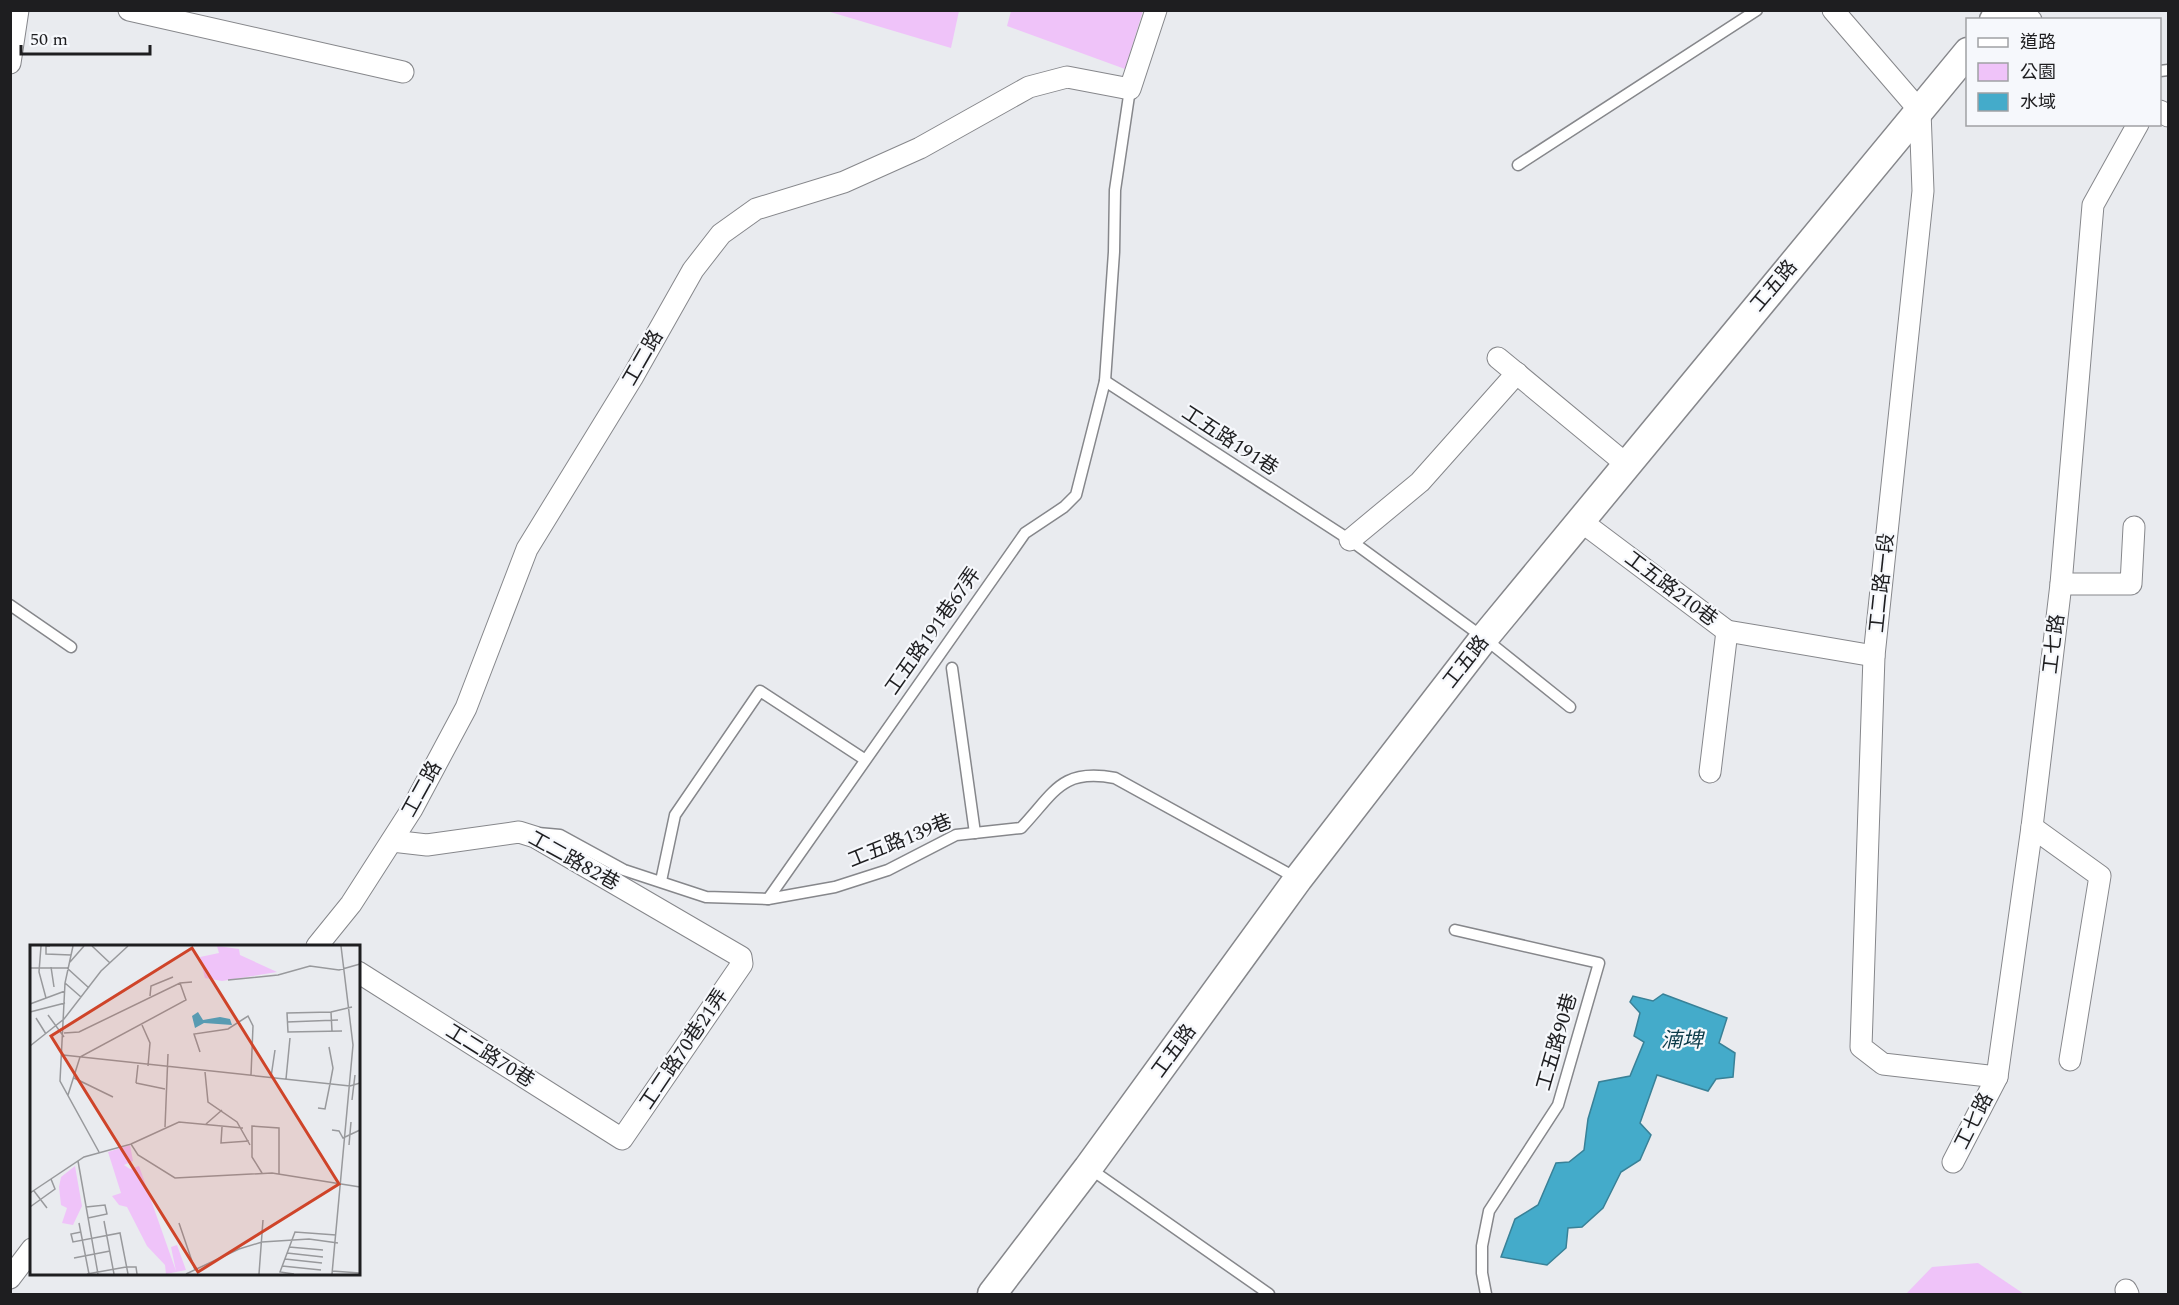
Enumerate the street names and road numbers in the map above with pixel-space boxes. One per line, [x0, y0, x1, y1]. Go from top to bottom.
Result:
street label: 工五路 [1743, 253, 1805, 319]
street label: 工二路 [615, 325, 671, 391]
street label: 工五路191巷 [1176, 398, 1284, 484]
street label: 工二路一段 [1862, 532, 1902, 634]
street label: 工五路210巷 [1618, 544, 1724, 634]
street label: 工五路191巷67弄 [878, 561, 988, 701]
street label: 工七路 [2035, 612, 2073, 676]
street label: 工五路 [1436, 629, 1496, 695]
street label: 工二路 [394, 755, 450, 823]
street label: 工五路139巷 [843, 806, 957, 876]
street label: 工二路82巷 [523, 824, 625, 898]
street label: 工二路70巷21弄 [632, 983, 736, 1115]
street label: 工五路90巷 [1529, 990, 1585, 1094]
street label: 工二路70巷 [440, 1017, 540, 1095]
street label: 工五路 [1144, 1018, 1204, 1084]
street label: 工七路 [1947, 1087, 2001, 1155]

